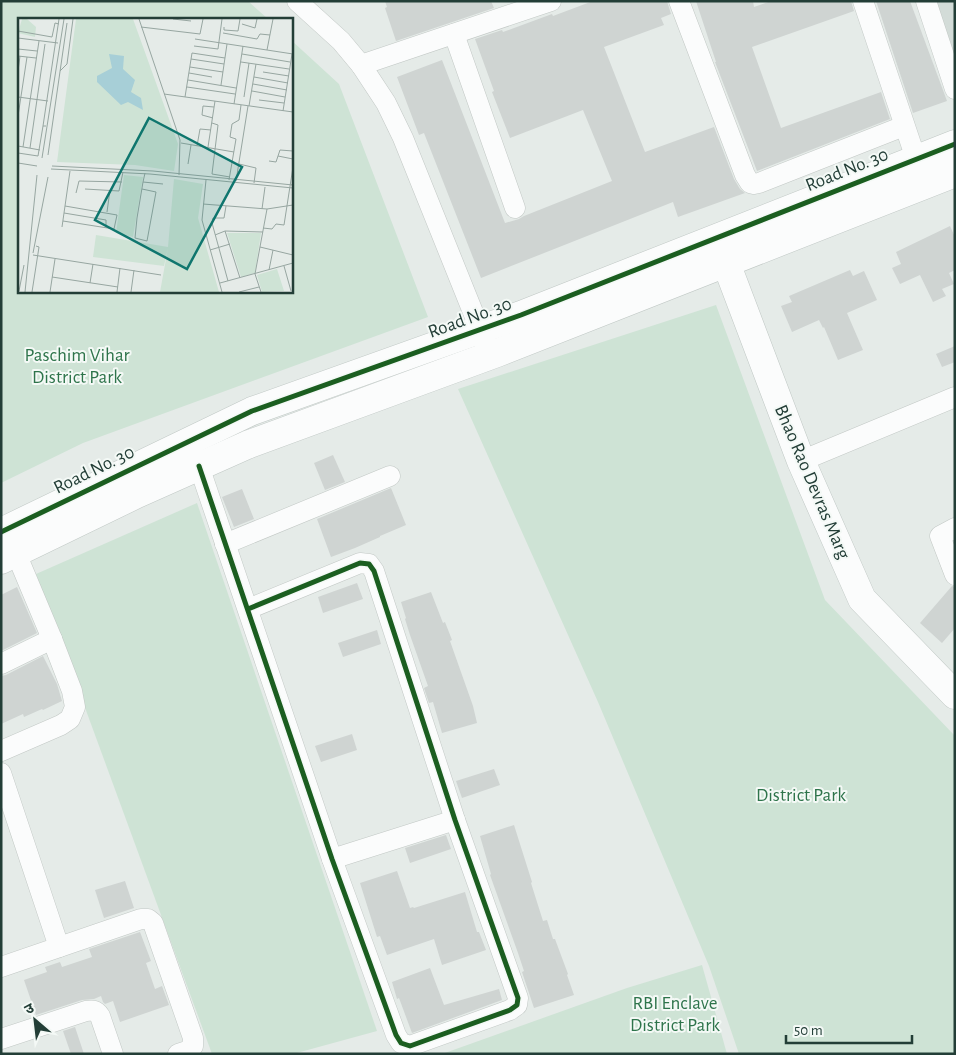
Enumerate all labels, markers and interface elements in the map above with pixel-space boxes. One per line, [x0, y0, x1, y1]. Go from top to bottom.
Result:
inset map [18, 18, 292, 292]
street label: Road No. 30 [803, 145, 891, 195]
street label: Road No. 30 [426, 294, 514, 342]
park label: Paschim Vihar District Park [24, 346, 130, 387]
street label: Bhao Rao Devras Marg [771, 402, 853, 563]
street label: Road No. 30 [51, 442, 137, 498]
park label: District Park [756, 786, 846, 805]
park label: RBI Enclave District Park [630, 994, 720, 1035]
north arrow [10, 995, 60, 1045]
text: उ [22, 1001, 37, 1018]
scale bar [786, 1012, 912, 1044]
text: 50 m [794, 1023, 823, 1038]

